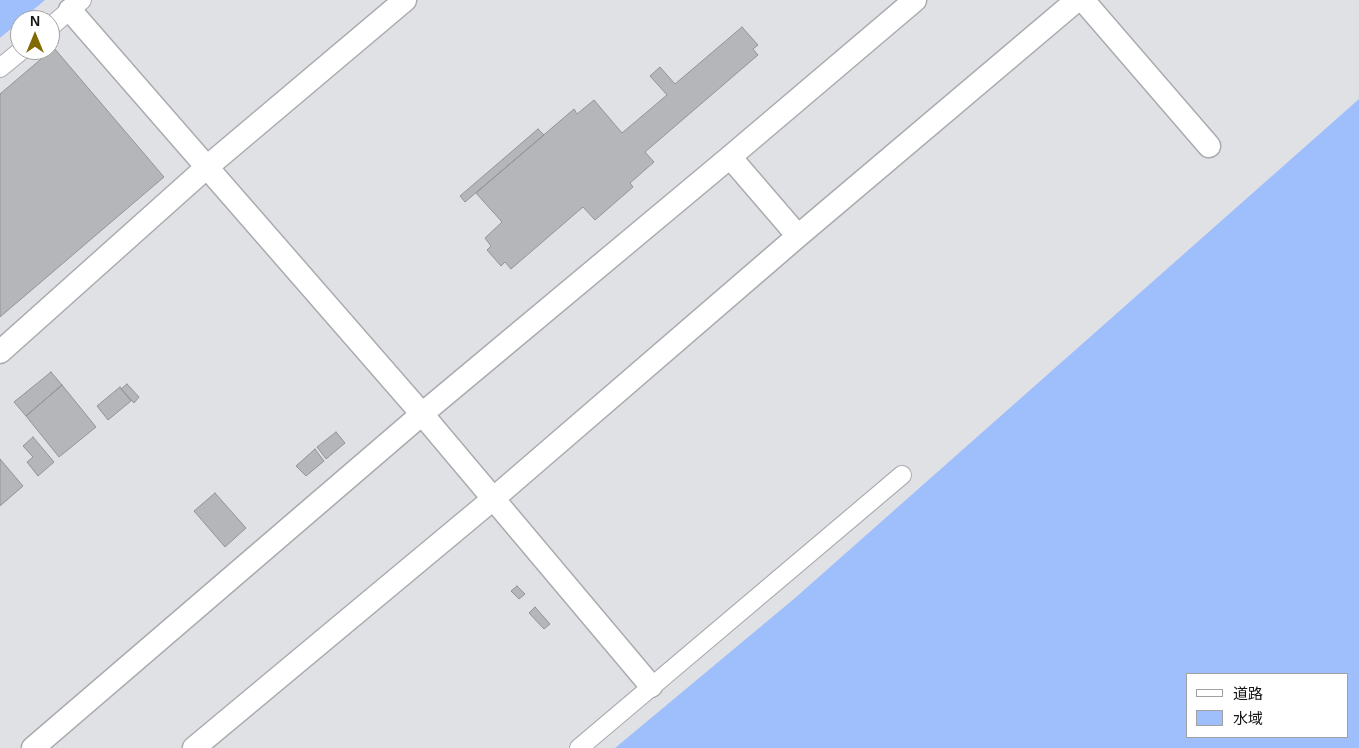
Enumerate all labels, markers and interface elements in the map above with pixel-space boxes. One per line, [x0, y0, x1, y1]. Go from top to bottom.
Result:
north arrow [10, 10, 60, 60]
text: N [30, 13, 40, 29]
legend [1186, 673, 1349, 738]
text: 道路 [1233, 685, 1263, 702]
text: 水域 [1233, 710, 1263, 727]

